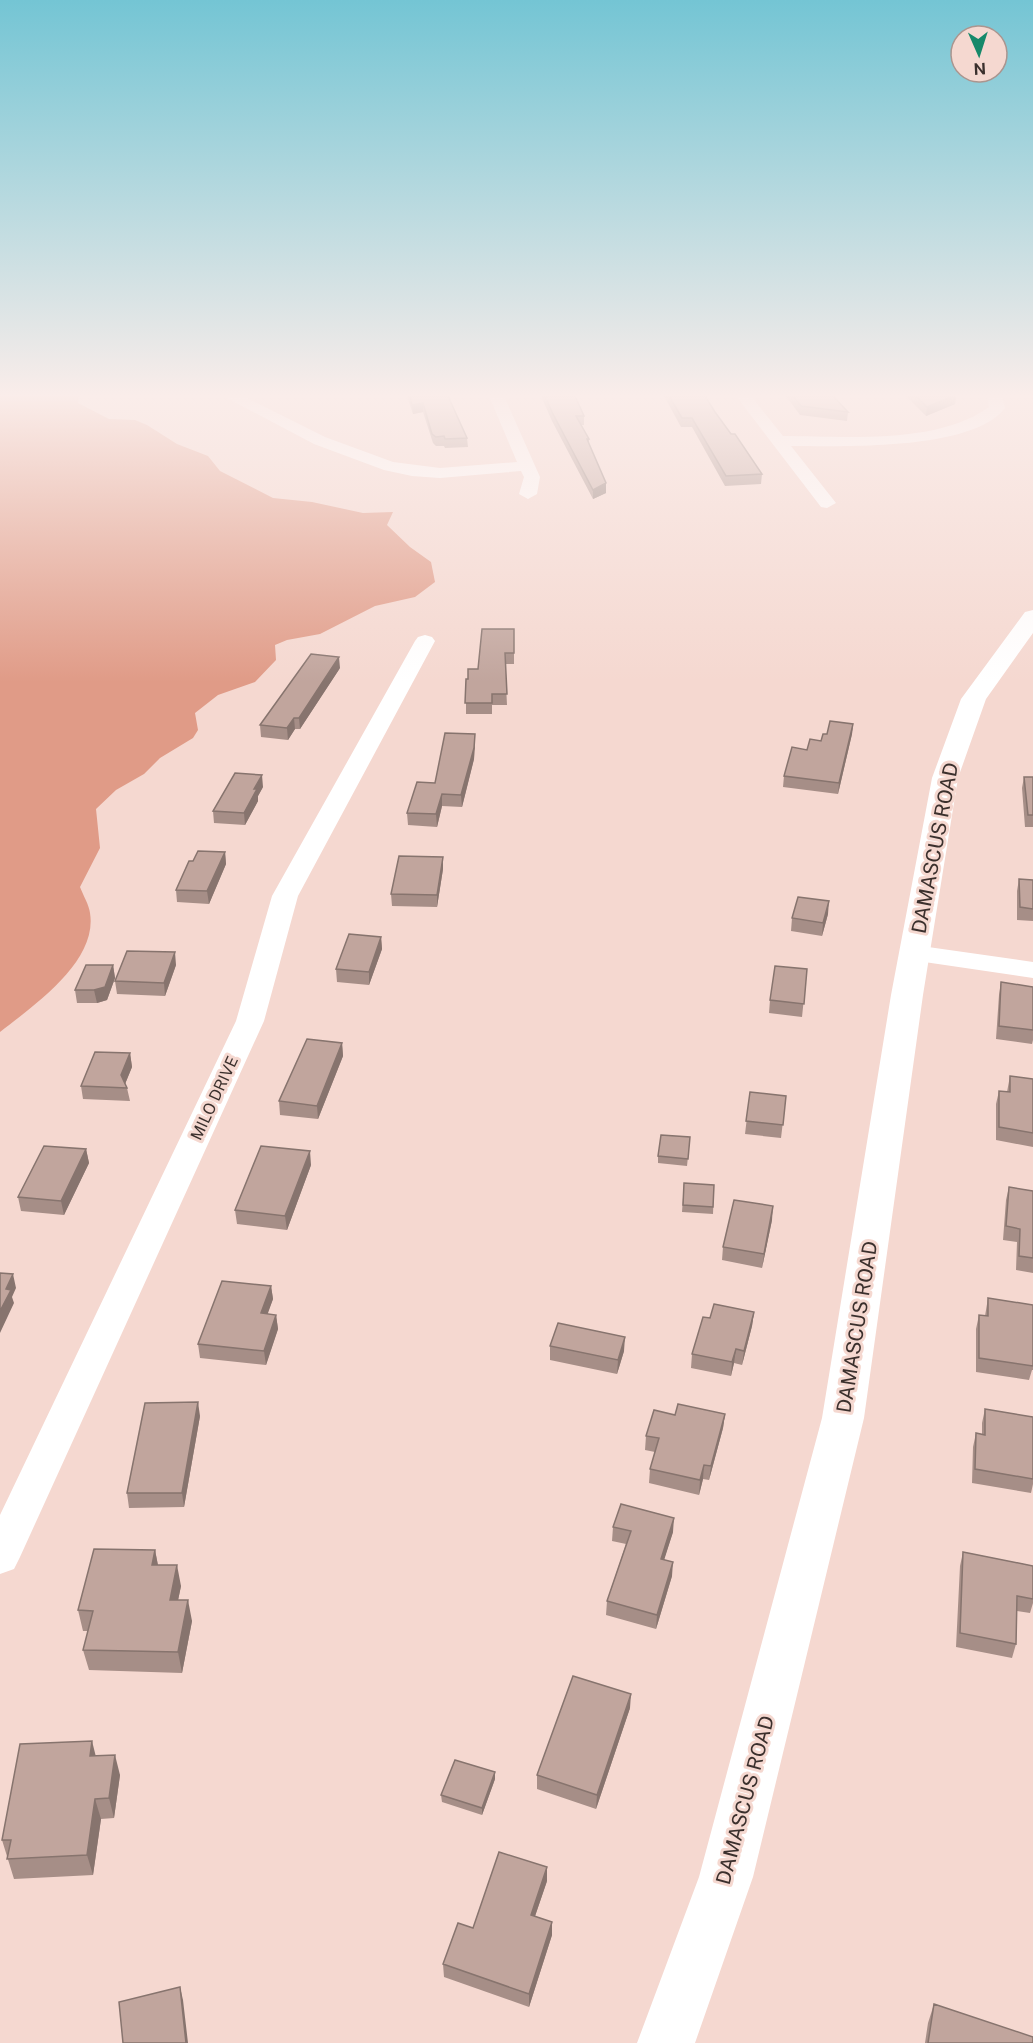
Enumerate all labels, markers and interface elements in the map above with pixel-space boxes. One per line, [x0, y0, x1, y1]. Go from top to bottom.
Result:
north arrow [949, 24, 1009, 84]
text: N [973, 59, 987, 78]
street label: DAMASCUS ROAD [907, 760, 963, 936]
street label: MILO DRIVE [187, 1053, 242, 1143]
street label: DAMASCUS ROAD [832, 1239, 882, 1415]
street label: DAMASCUS ROAD [711, 1713, 779, 1887]

